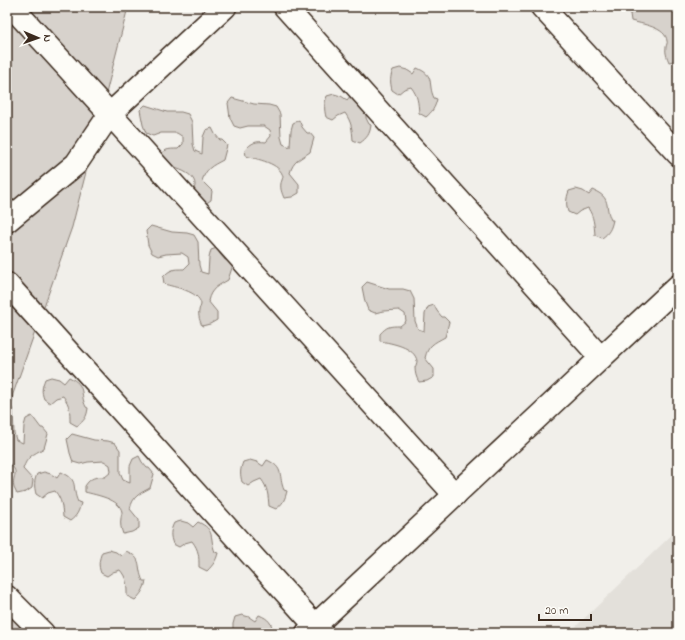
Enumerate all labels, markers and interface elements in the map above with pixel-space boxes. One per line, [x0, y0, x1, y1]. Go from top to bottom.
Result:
north arrow [18, 18, 58, 58]
text: N [39, 34, 55, 42]
scale bar [539, 596, 591, 622]
text: 20 m [545, 602, 568, 620]

